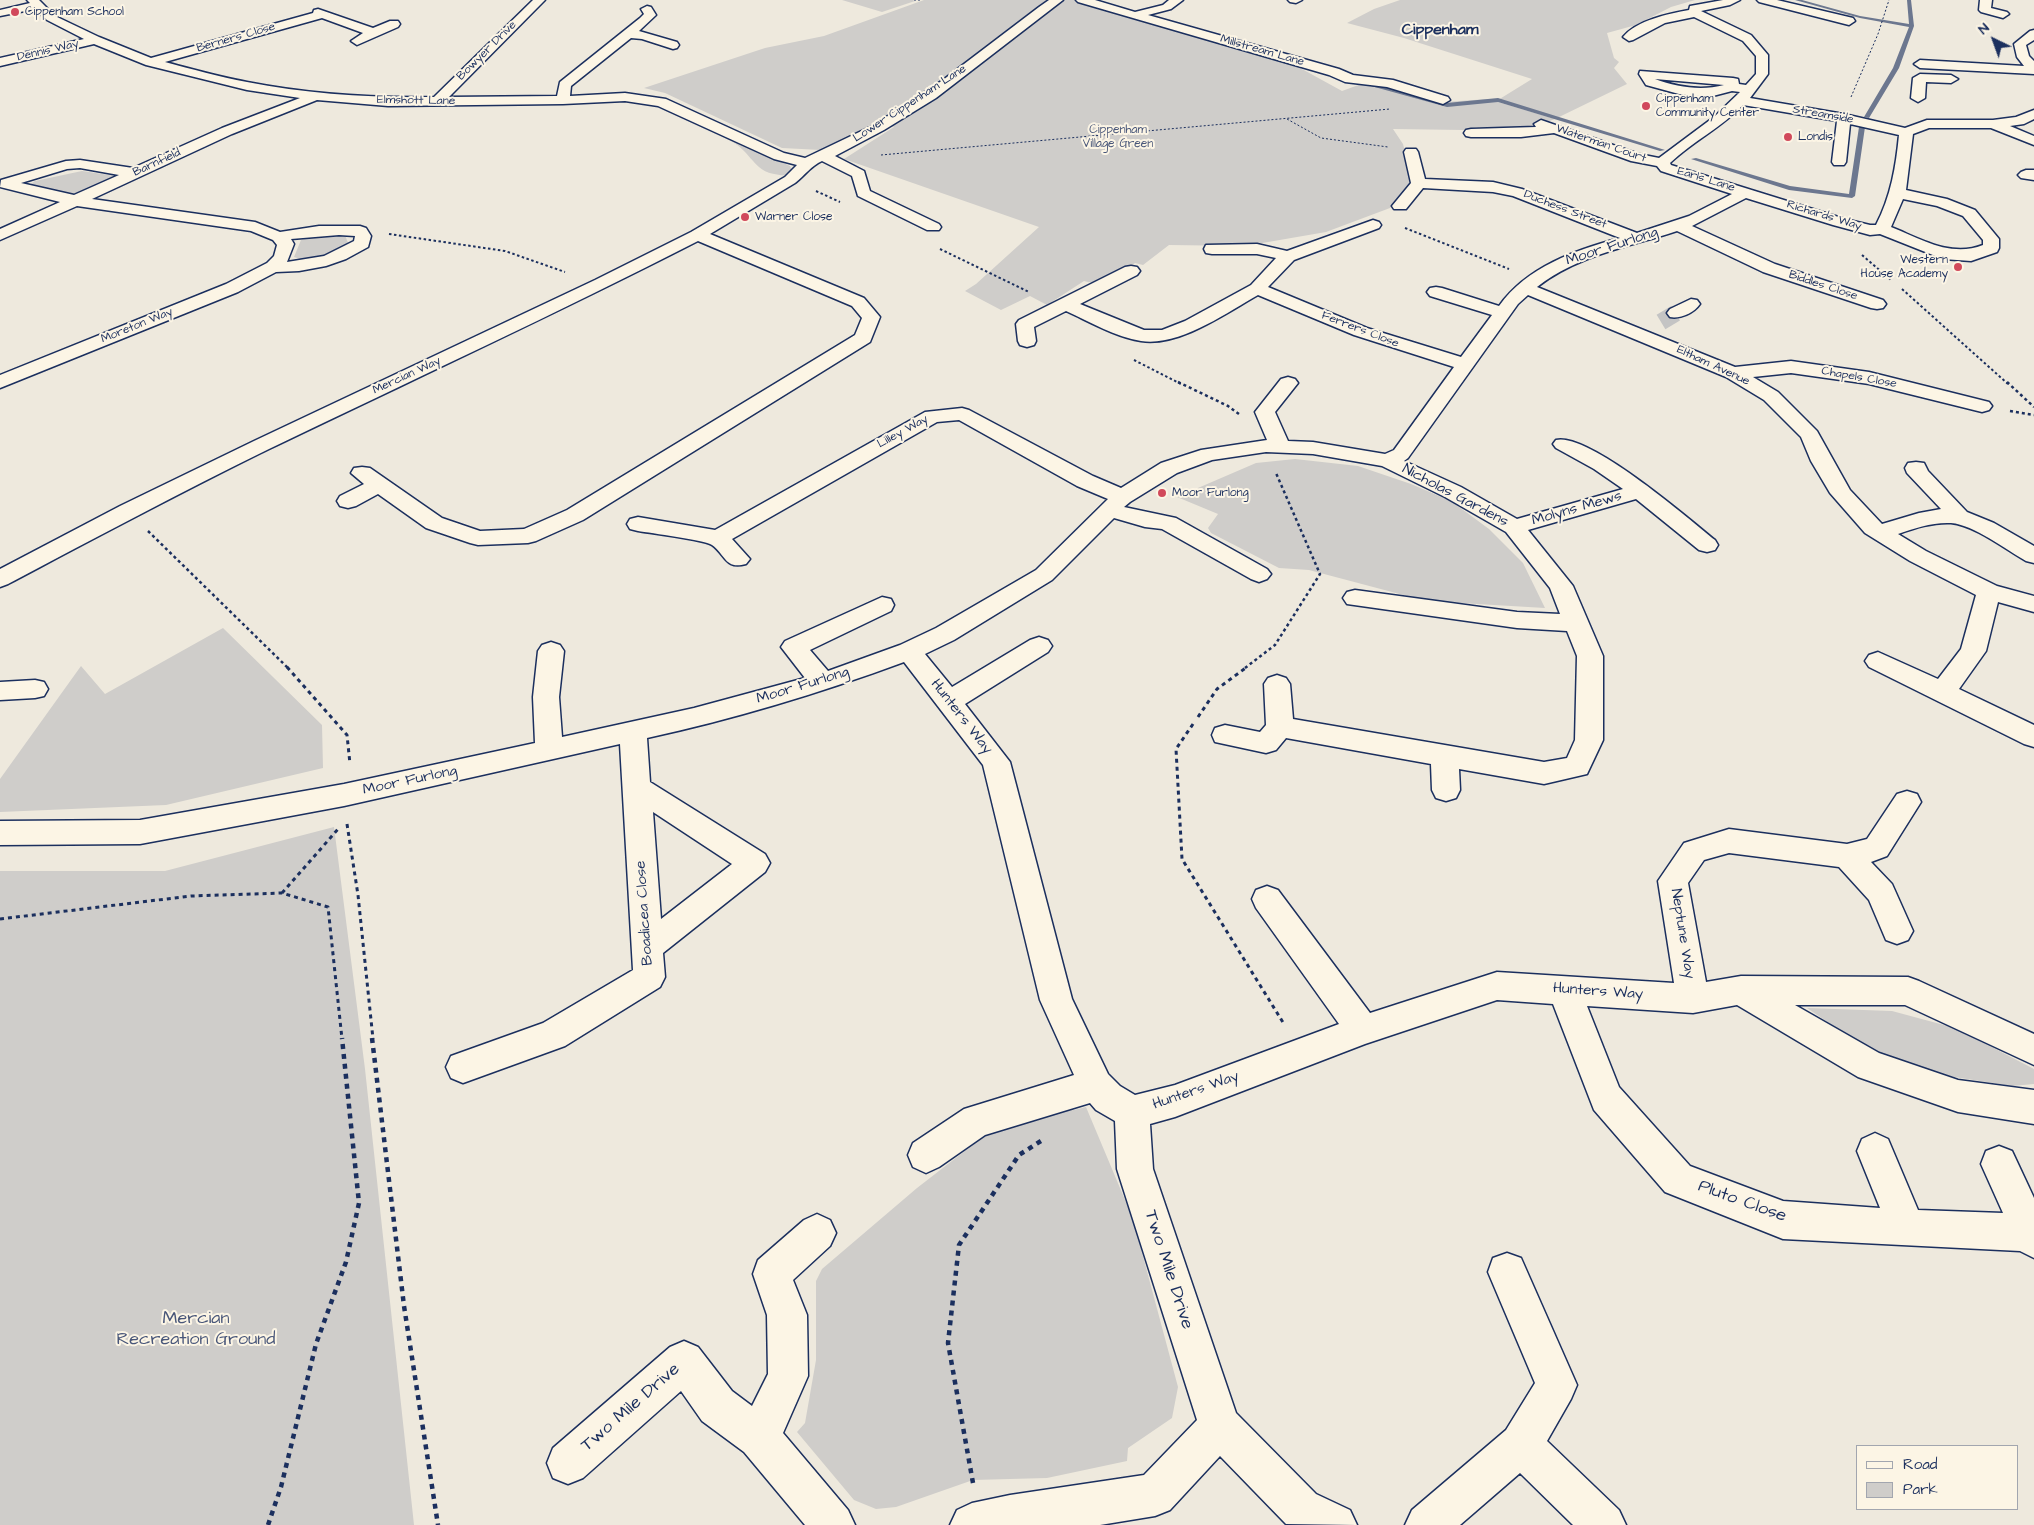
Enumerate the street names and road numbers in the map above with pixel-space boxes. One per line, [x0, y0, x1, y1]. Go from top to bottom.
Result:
street label: Bowyer Drive [454, 18, 520, 84]
street label: Berners Close [195, 20, 277, 56]
street label: Millstream Lane [1218, 32, 1306, 70]
street label: Dennis Way [16, 37, 80, 65]
street label: Lower Cippenham Lane [851, 62, 969, 146]
street label: Elmshott Lane [377, 93, 455, 109]
street label: Streamside [1791, 103, 1855, 127]
street label: Waterman Court [1554, 122, 1648, 166]
street label: Barnfield [131, 146, 183, 180]
street label: Earls Lane [1675, 164, 1737, 196]
street label: Duchess Street [1521, 188, 1609, 232]
street label: Richards Way [1785, 198, 1863, 234]
street label: Moor Furlong [1564, 224, 1660, 270]
street label: Biddles Close [1787, 268, 1859, 304]
street label: Moreton Way [99, 305, 175, 347]
street label: Ferrers Close [1319, 309, 1401, 351]
street label: Eltham Avenue [1674, 343, 1752, 389]
street label: Mercian Way [371, 354, 443, 398]
street label: Chapels Close [1820, 364, 1898, 392]
street label: Lilley Way [875, 412, 931, 452]
street label: Nicholas Gardens [1399, 460, 1511, 532]
street label: Molyns Mews [1530, 488, 1624, 530]
street label: Moor Furlong [755, 663, 851, 709]
street label: Hunters Way [926, 676, 996, 758]
street label: Moor Furlong [361, 762, 459, 800]
street label: Boadicea Close [632, 860, 658, 966]
street label: Neptune Way [1666, 888, 1698, 980]
street label: Hunters Way [1552, 980, 1644, 1004]
street label: Hunters Way [1150, 1068, 1242, 1114]
street label: Pluto Close [1695, 1176, 1789, 1228]
street label: Two Mile Drive [1139, 1208, 1197, 1332]
street label: Two Mile Drive [577, 1359, 685, 1457]

